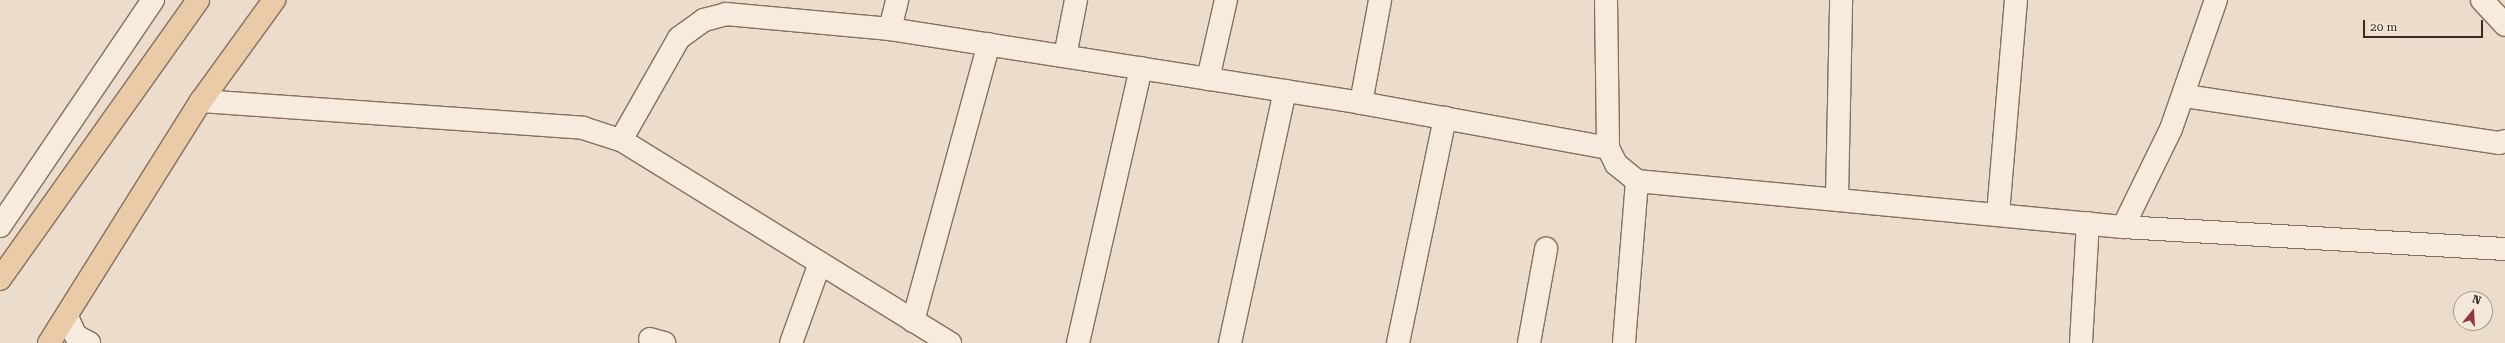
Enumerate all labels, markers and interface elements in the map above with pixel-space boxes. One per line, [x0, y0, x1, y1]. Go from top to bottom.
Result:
scale bar [2365, 12, 2485, 38]
text: 20 m [2370, 20, 2397, 34]
north arrow [2453, 291, 2493, 331]
text: N [2471, 293, 2483, 308]

